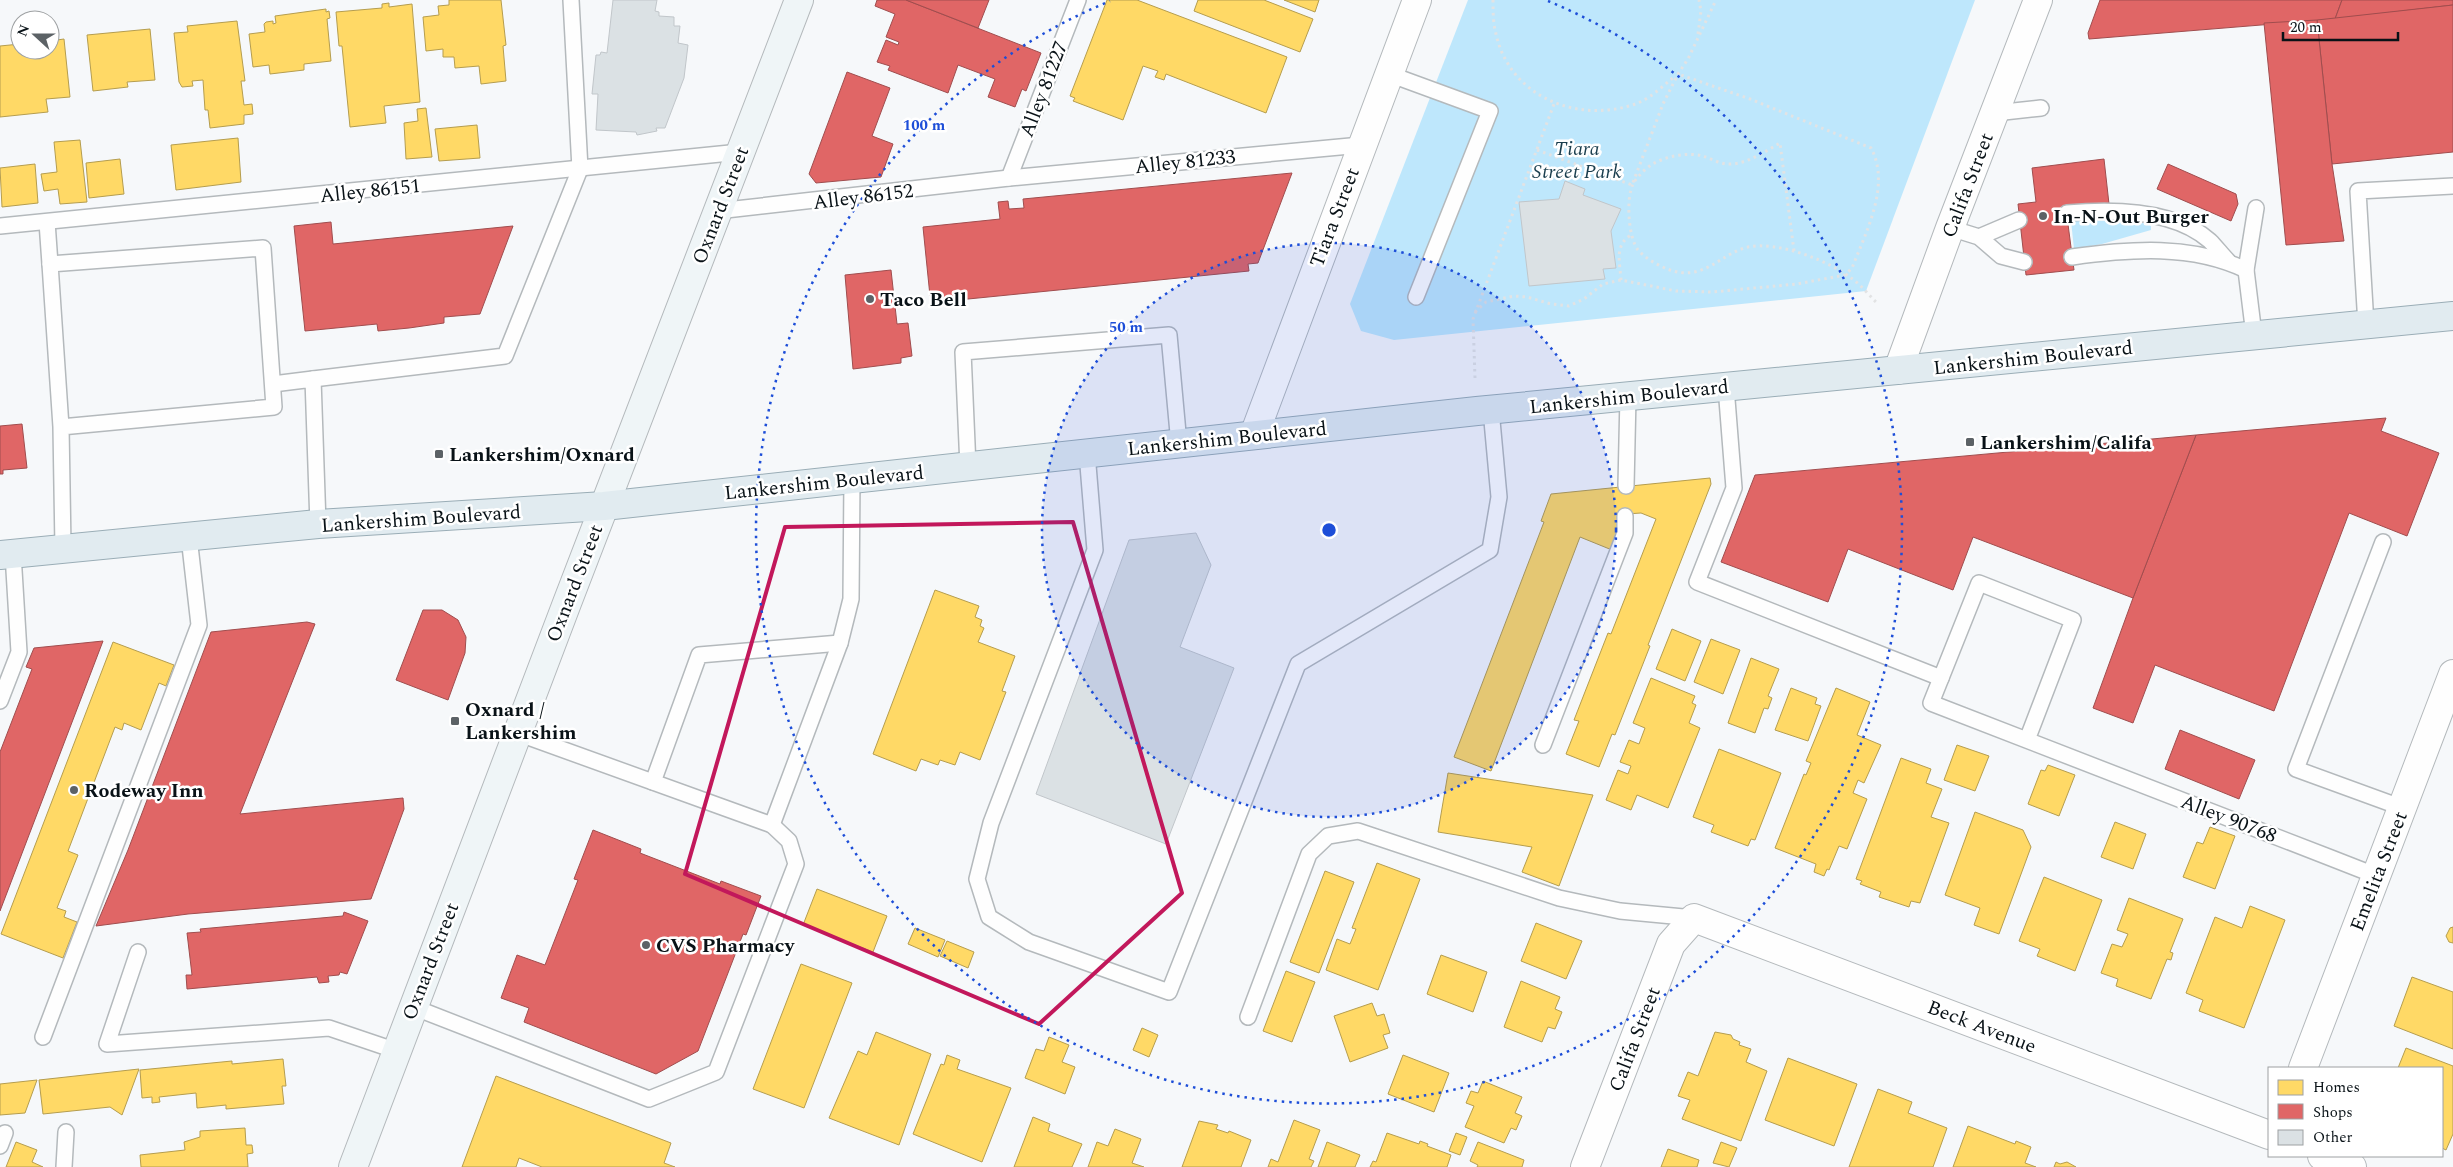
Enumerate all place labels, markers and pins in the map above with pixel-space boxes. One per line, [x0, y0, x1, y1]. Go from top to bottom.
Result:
place label: In-N-Out Burger [2053, 202, 2209, 232]
marker: In-N-Out Burger [2037, 210, 2049, 222]
place label: Taco Bell [880, 285, 967, 315]
marker: Taco Bell [864, 293, 876, 305]
place label: Lankershim/Califa [1980, 428, 2153, 458]
marker: Lankershim/Califa [1964, 436, 1976, 448]
place label: Lankershim/Oxnard [449, 440, 635, 470]
marker: Lankershim/Oxnard [433, 448, 445, 460]
centre of rings [1320, 521, 1338, 539]
place label: Oxnard / Lankershim [465, 695, 576, 748]
marker: Oxnard / Lankershim [449, 715, 461, 727]
place label: Rodeway Inn [84, 776, 204, 806]
marker: Rodeway Inn [68, 784, 80, 796]
place label: CVS Pharmacy [656, 931, 796, 961]
marker: CVS Pharmacy [640, 939, 652, 951]

